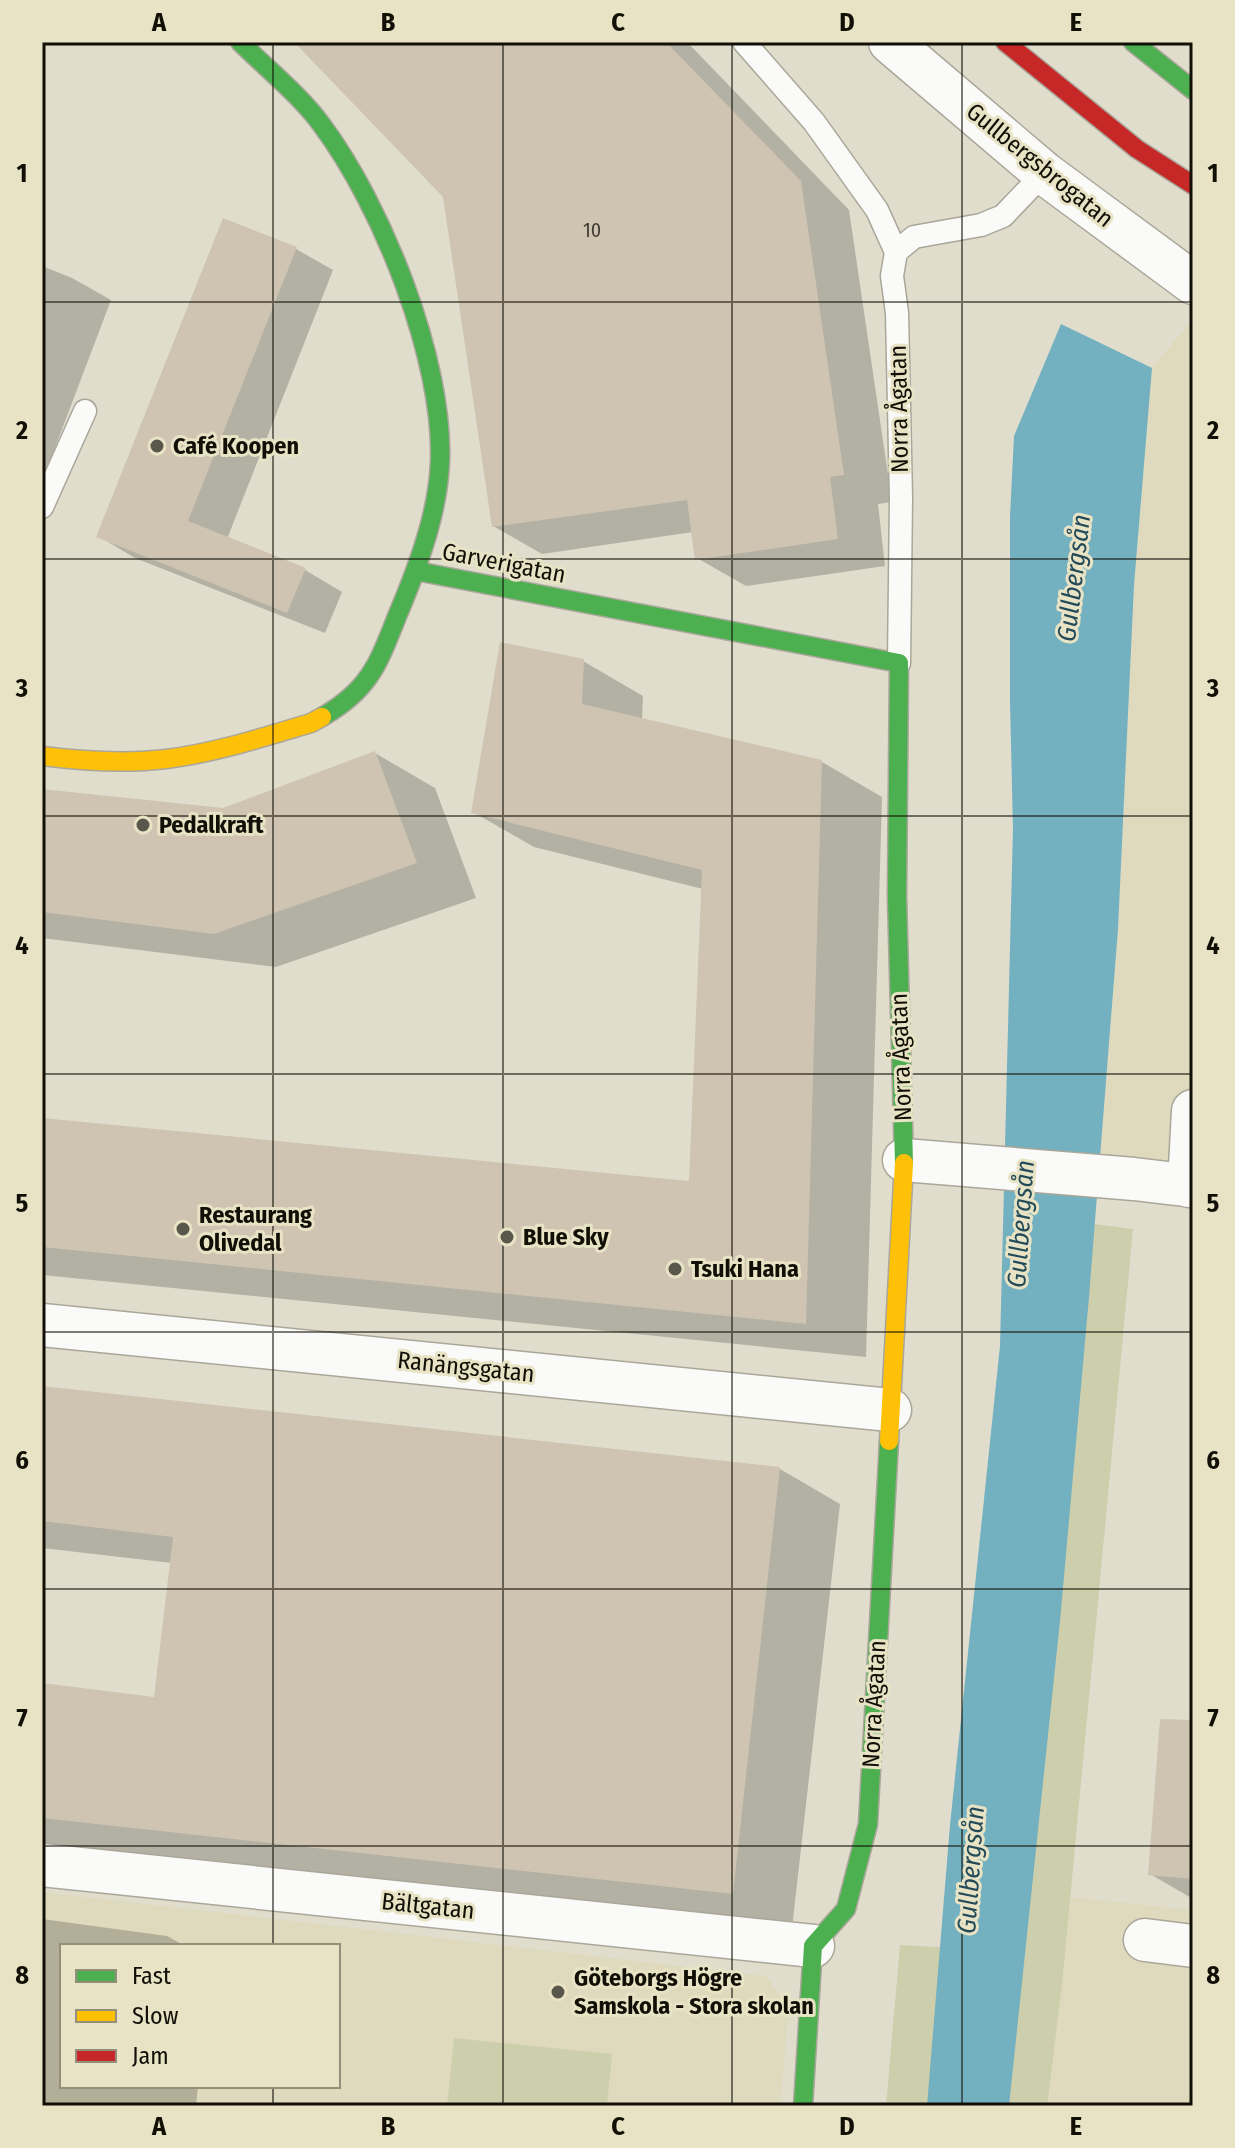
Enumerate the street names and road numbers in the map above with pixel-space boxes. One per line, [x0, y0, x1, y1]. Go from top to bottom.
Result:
street label: Gullbergsbrogatan [961, 97, 1119, 233]
street label: Norra Ågatan [883, 345, 914, 473]
street label: Garverigatan [440, 537, 568, 589]
street label: Norra Ågatan [884, 993, 917, 1121]
street label: Ranängsgatan [396, 1346, 536, 1388]
street label: Norra Ågatan [856, 1639, 891, 1769]
street label: Bältgatan [380, 1887, 476, 1925]

